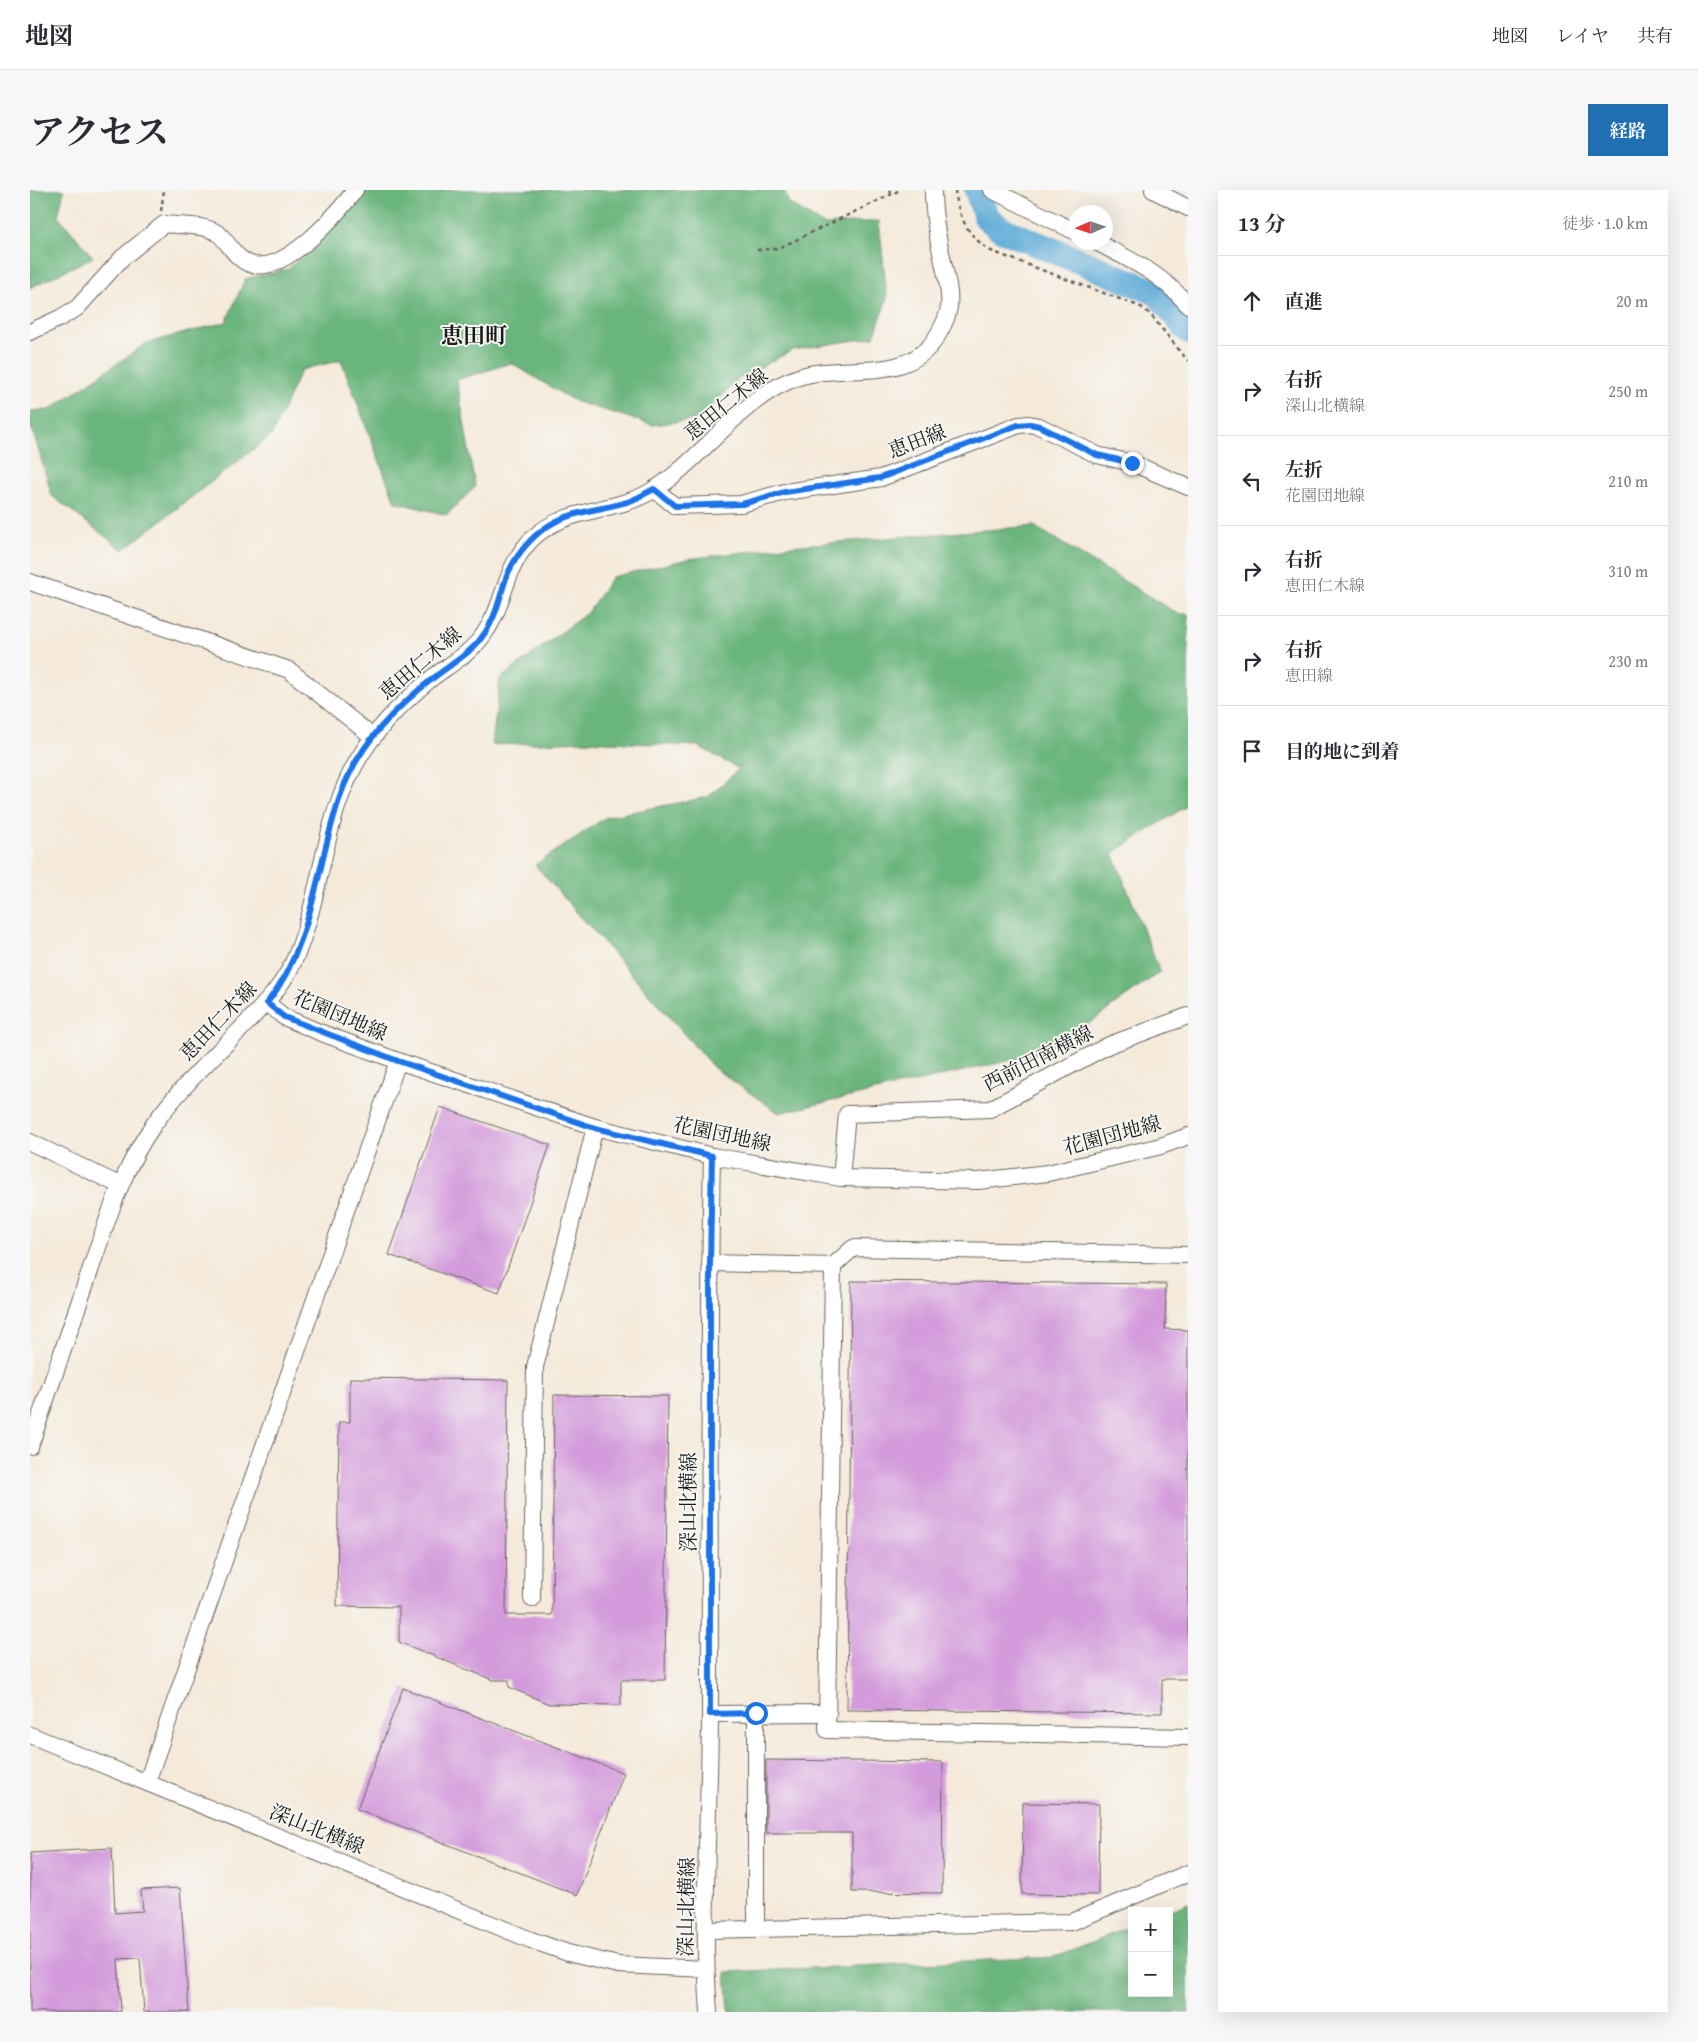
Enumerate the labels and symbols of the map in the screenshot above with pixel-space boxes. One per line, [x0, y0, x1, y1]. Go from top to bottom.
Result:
north arrow [1068, 205, 1113, 250]
district label: 恵田町 [441, 319, 507, 351]
street label: 恵田仁木線 [678, 361, 774, 446]
street label: 恵田線 [884, 416, 950, 465]
route end [1121, 452, 1144, 475]
street label: 恵田仁木線 [372, 619, 467, 706]
street label: 恵田仁木線 [172, 975, 263, 1067]
street label: 花園団地線 [289, 982, 392, 1047]
street label: 西前田南横線 [978, 1017, 1098, 1098]
street label: 花園団地線 [1060, 1108, 1164, 1161]
street label: 花園団地線 [670, 1109, 774, 1158]
street label: 深山北横線 [673, 1452, 702, 1552]
route start [745, 1702, 768, 1725]
street label: 深山北横線 [265, 1796, 369, 1861]
street label: 深山北横線 [670, 1857, 701, 1957]

